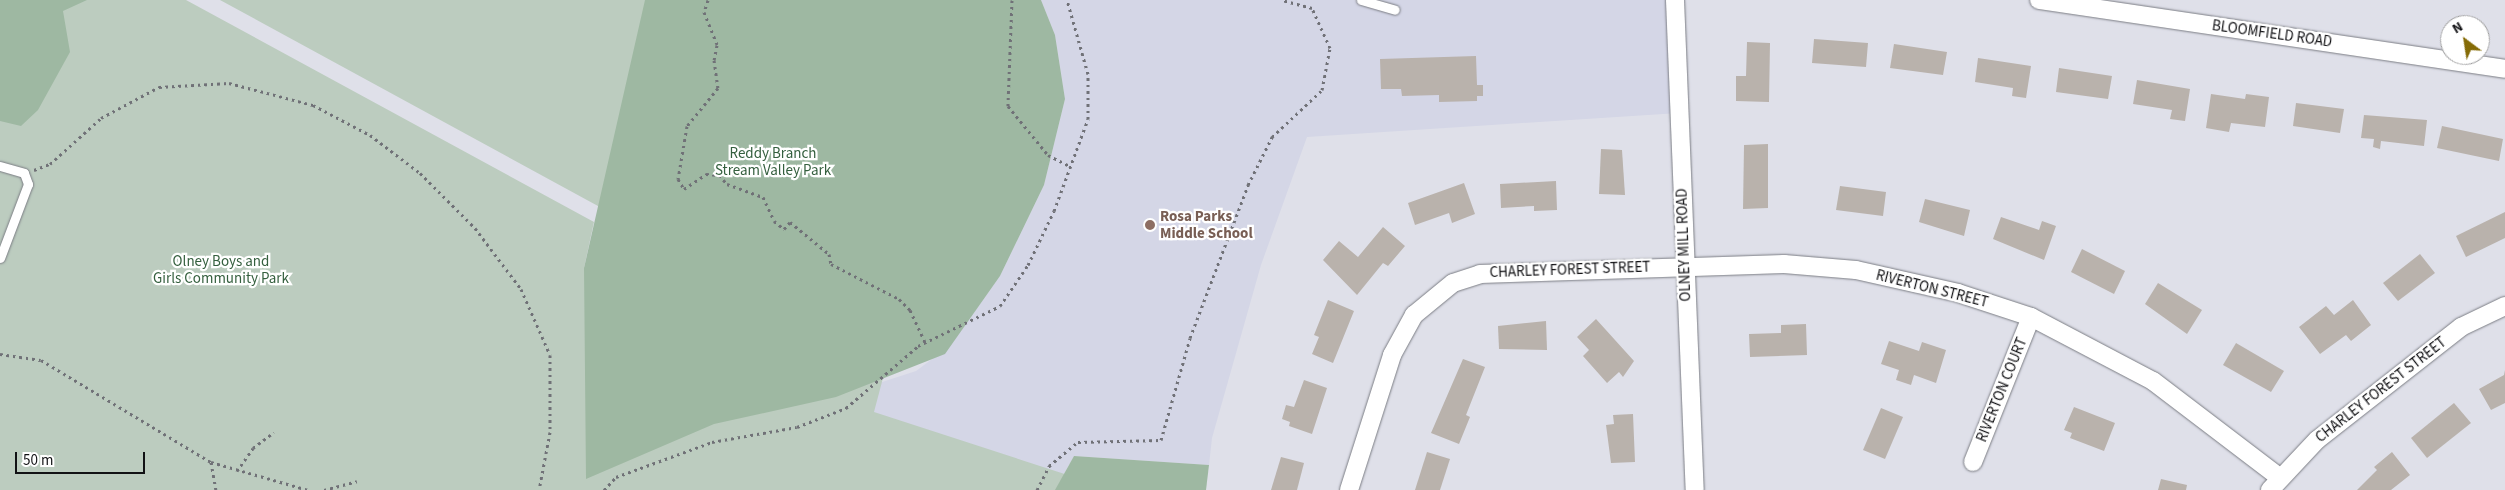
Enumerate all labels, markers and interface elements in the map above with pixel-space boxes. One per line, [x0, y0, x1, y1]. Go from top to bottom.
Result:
north arrow [2440, 15, 2490, 65]
street label: BLOOMFIELD ROAD [2211, 17, 2333, 51]
text: N [2449, 17, 2467, 39]
park label: Reddy Branch Stream Valley Park [715, 144, 831, 179]
street label: OLNEY MILL ROAD [1673, 188, 1695, 302]
place label: Rosa Parks Middle School [1160, 207, 1253, 242]
marker: Rosa Parks Middle School [1144, 219, 1156, 231]
park label: Olney Boys and Girls Community Park [153, 252, 289, 287]
street label: CHARLEY FOREST STREET [1489, 258, 1651, 282]
street label: RIVERTON STREET [1874, 266, 1990, 312]
street label: CHARLEY FOREST STREET [2312, 333, 2450, 447]
street label: RIVERTON COURT [1973, 335, 2031, 445]
scale bar [18, 442, 148, 474]
text: 50 m [23, 450, 53, 471]

